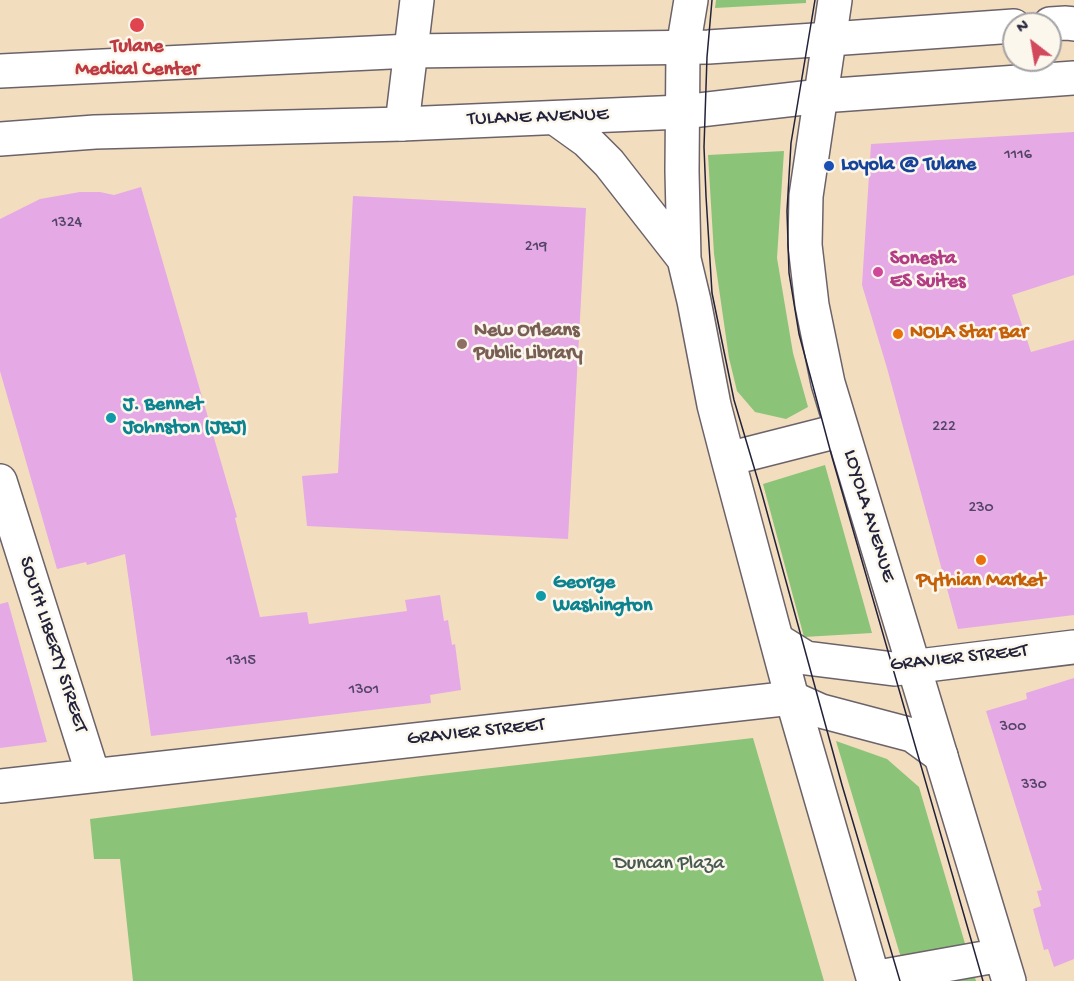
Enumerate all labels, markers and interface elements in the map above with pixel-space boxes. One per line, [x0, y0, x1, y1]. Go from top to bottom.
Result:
north arrow [1002, 12, 1062, 72]
marker: Tulane Medical Center [128, 16, 146, 34]
text: N [1014, 17, 1033, 39]
place label: Tulane Medical Center [75, 36, 199, 83]
street label: TULANE AVENUE [467, 104, 609, 132]
house number: 1116 [1004, 146, 1032, 166]
place label: Loyola @ Tulane [841, 154, 976, 178]
marker: Loyola @ Tulane [822, 159, 836, 173]
house number: 1324 [52, 214, 82, 234]
house number: 219 [525, 238, 547, 258]
place label: Sonesta ES Suites [890, 248, 965, 295]
marker: Sonesta ES Suites [871, 265, 885, 279]
place label: New Orleans Public Library [474, 320, 583, 367]
place label: NOLA Star Bar [910, 322, 1028, 346]
marker: NOLA Star Bar [891, 327, 905, 341]
marker: New Orleans Public Library [455, 337, 469, 351]
place label: J. Bennet Johnston (JBJ) [123, 394, 247, 441]
marker: J. Bennet Johnston (JBJ) [104, 411, 118, 425]
house number: 222 [932, 418, 956, 438]
street label: LOYOLA AVENUE [836, 447, 900, 585]
house number: 230 [968, 499, 994, 519]
marker: Pythian Market [974, 553, 988, 567]
street label: SOUTH LIBERTY STREET [12, 554, 92, 736]
place label: Pythian Market [917, 570, 1045, 594]
place label: George Washington [553, 572, 652, 619]
marker: George Washington [534, 589, 548, 603]
street label: GRAVIER STREET [889, 640, 1029, 678]
house number: 1315 [226, 652, 256, 672]
house number: 1301 [349, 681, 379, 701]
street label: GRAVIER STREET [406, 714, 546, 752]
house number: 300 [1000, 718, 1026, 738]
house number: 330 [1021, 776, 1047, 796]
park label: Duncan Plaza [614, 853, 724, 877]

